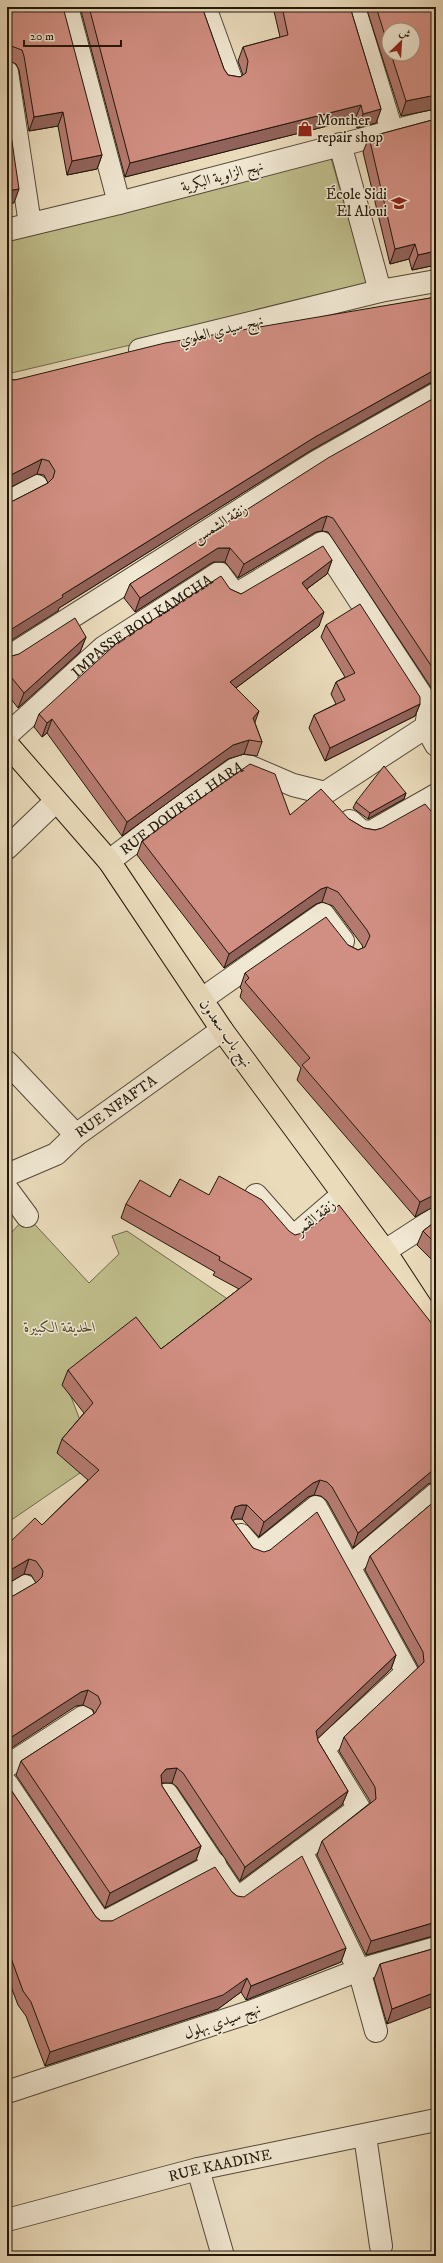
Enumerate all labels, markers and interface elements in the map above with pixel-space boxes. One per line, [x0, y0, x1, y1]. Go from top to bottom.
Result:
scale bar [24, 22, 121, 48]
north arrow [381, 22, 421, 62]
text: ش [397, 25, 413, 43]
text: 20 m [30, 29, 54, 44]
place label: Monther repair shop [317, 111, 383, 147]
shop icon: Monther repair shop [296, 120, 314, 138]
street label: نهج الزاوية البكرية [179, 156, 266, 200]
place label: École Sidi El Aloui [326, 185, 387, 221]
school or university icon: École Sidi El Aloui [390, 194, 408, 212]
street label: نهج سيدي العلوي [177, 311, 266, 354]
street label: زنقة الشمس [189, 499, 251, 548]
street label: IMPASSE BOU KAMCHA [68, 570, 217, 682]
street label: RUE DOUR EL HARA [116, 758, 246, 859]
street label: نهج باب سعدون [192, 995, 256, 1074]
street label: RUE NFAFTA [72, 1071, 161, 1142]
street label: زنقة القمر [290, 1195, 340, 1241]
park label: الحديقة الكبيرة [23, 1318, 96, 1337]
street label: نهج سيدي بهلول [181, 1999, 265, 2047]
street label: RUE KAADINE [167, 2145, 274, 2186]

